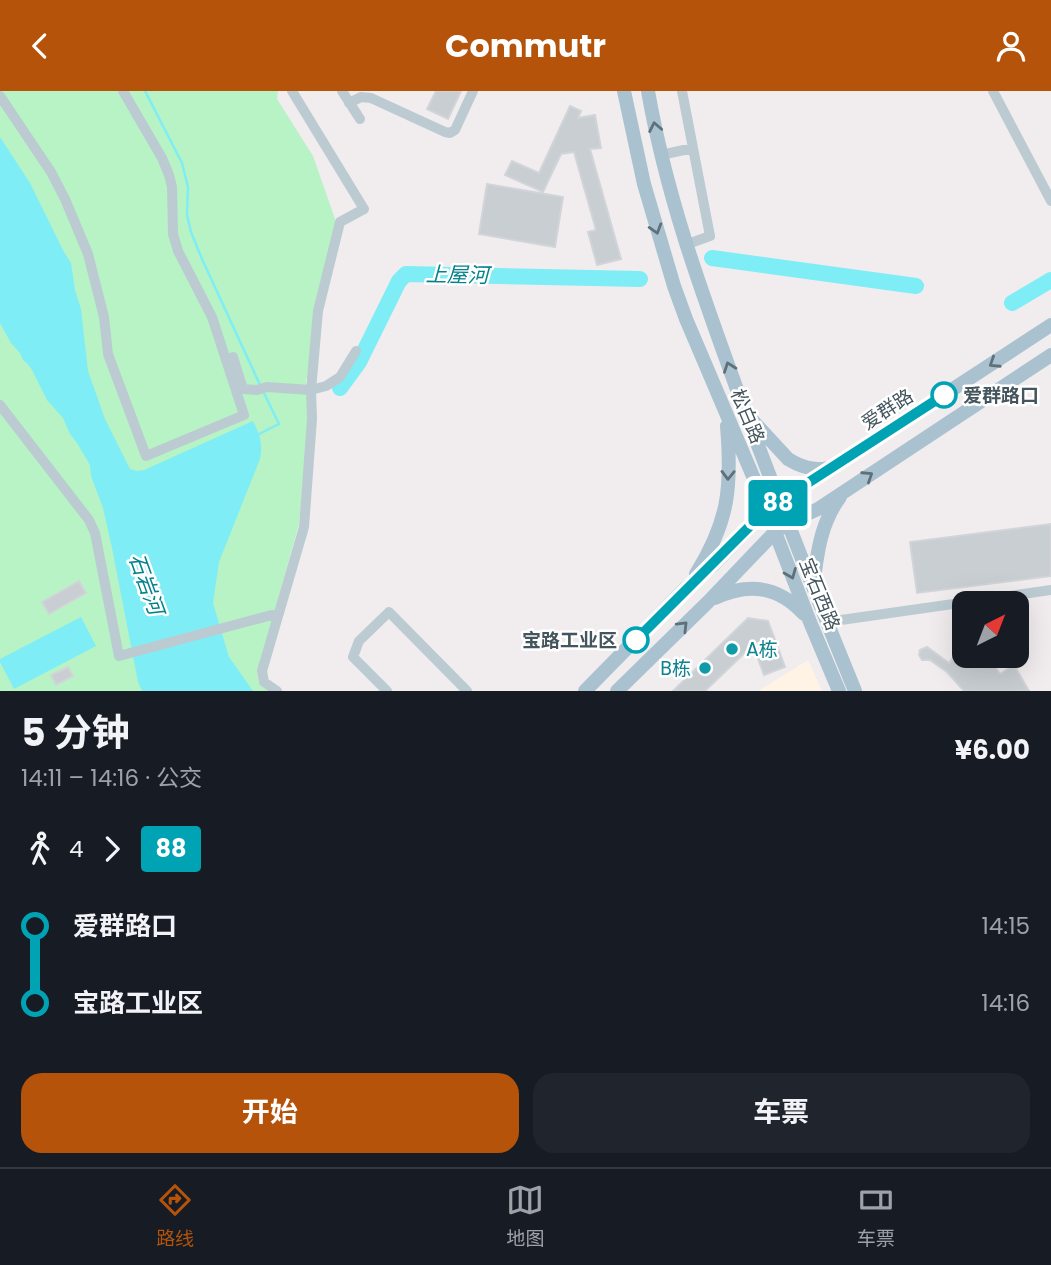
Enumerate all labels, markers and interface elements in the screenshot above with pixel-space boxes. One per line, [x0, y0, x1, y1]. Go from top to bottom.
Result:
text: Commutr [445, 23, 606, 68]
icon: back [21, 27, 59, 65]
icon: person [992, 27, 1030, 65]
one-way arrow [648, 121, 663, 133]
one-way arrow [647, 223, 662, 235]
water label: 上屋河 [425, 259, 493, 290]
one-way arrow [988, 354, 1001, 367]
one-way arrow [723, 362, 737, 374]
marker: 爱群路口 [931, 382, 957, 408]
place label: 爱群路口 [963, 382, 1039, 409]
street label: 爱群路 [856, 383, 919, 436]
street label: 松白路 [724, 385, 771, 448]
one-way arrow [721, 470, 736, 481]
one-way arrow [860, 471, 873, 484]
line badge: 88 [746, 480, 810, 526]
text: 88 [762, 486, 794, 519]
water label: 石岩河 [122, 549, 172, 622]
street label: 宝石西路 [793, 554, 846, 634]
one-way arrow [782, 568, 796, 580]
north arrow [952, 591, 1029, 669]
map controls [952, 591, 1029, 668]
one-way arrow [675, 622, 688, 635]
place label: 宝路工业区 [522, 627, 617, 654]
marker: 宝路工业区 [623, 627, 649, 653]
place label: A栋 [746, 636, 778, 663]
marker: A栋 [724, 641, 740, 657]
place label: B栋 [660, 655, 691, 682]
marker: B栋 [697, 660, 713, 676]
text: 5 分钟 [21, 706, 130, 759]
text: ¥6.00 [955, 732, 1030, 768]
text: 14:11 – 14:16 · 公交 [21, 762, 202, 794]
icon: walk [21, 830, 59, 868]
icon: forward [93, 830, 131, 868]
text: 88 [155, 832, 187, 865]
text: 4 [69, 833, 83, 865]
text: 爱群路口 [73, 908, 177, 944]
text: 14:15 [981, 910, 1030, 942]
text: 宝路工业区 [73, 985, 203, 1021]
text: 14:16 [981, 987, 1030, 1019]
button: 开始 [21, 1073, 519, 1153]
button: 车票 [533, 1073, 1030, 1153]
tab: 路线 [156, 1181, 194, 1253]
tab: 地图 [506, 1181, 545, 1253]
tab: 车票 [857, 1181, 895, 1253]

